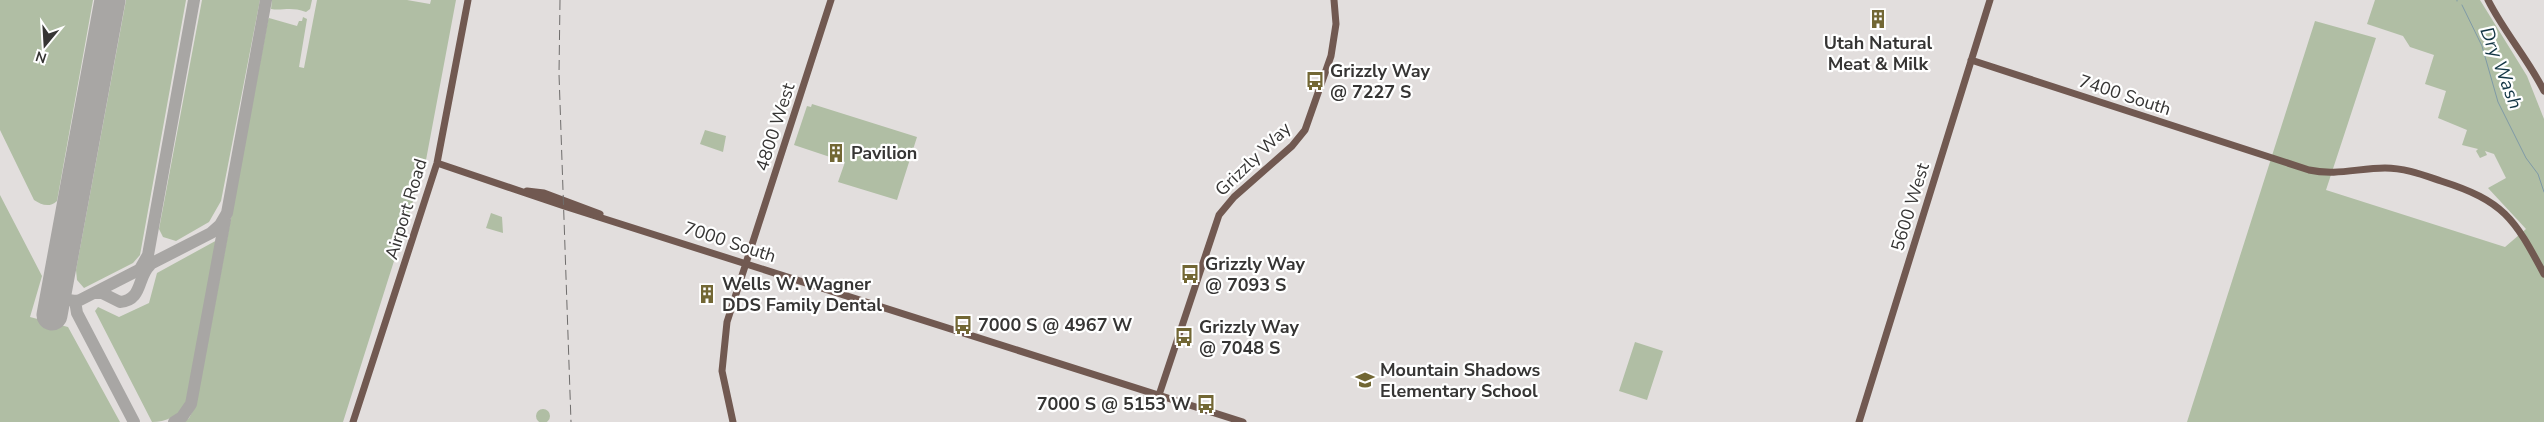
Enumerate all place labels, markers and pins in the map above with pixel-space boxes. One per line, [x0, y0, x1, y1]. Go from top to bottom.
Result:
building icon: Utah Natural Meat & Milk [1867, 8, 1889, 30]
place label: Utah Natural Meat & Milk [1824, 31, 1933, 76]
place label: Grizzly Way @ 7227 S [1330, 59, 1431, 104]
bus stop icon: Grizzly Way @ 7227 S [1304, 70, 1326, 92]
place label: Pavilion [851, 141, 917, 165]
building icon: Pavilion [825, 142, 847, 164]
place label: Grizzly Way @ 7093 S [1205, 252, 1306, 297]
bus stop icon: Grizzly Way @ 7093 S [1179, 263, 1201, 285]
place label: Wells W. Wagner DDS Family Dental [722, 272, 882, 317]
building icon: Wells W. Wagner DDS Family Dental [696, 283, 718, 305]
place label: 7000 S @ 4967 W [978, 313, 1132, 337]
bus stop icon: 7000 S @ 4967 W [952, 314, 974, 336]
place label: Grizzly Way @ 7048 S [1199, 315, 1300, 360]
bus stop icon: Grizzly Way @ 7048 S [1173, 326, 1195, 348]
place label: Mountain Shadows Elementary School [1380, 358, 1541, 403]
school or university icon: Mountain Shadows Elementary School [1354, 369, 1376, 391]
place label: 7000 S @ 5153 W [1037, 392, 1191, 416]
bus stop icon: 7000 S @ 5153 W [1195, 393, 1217, 415]

